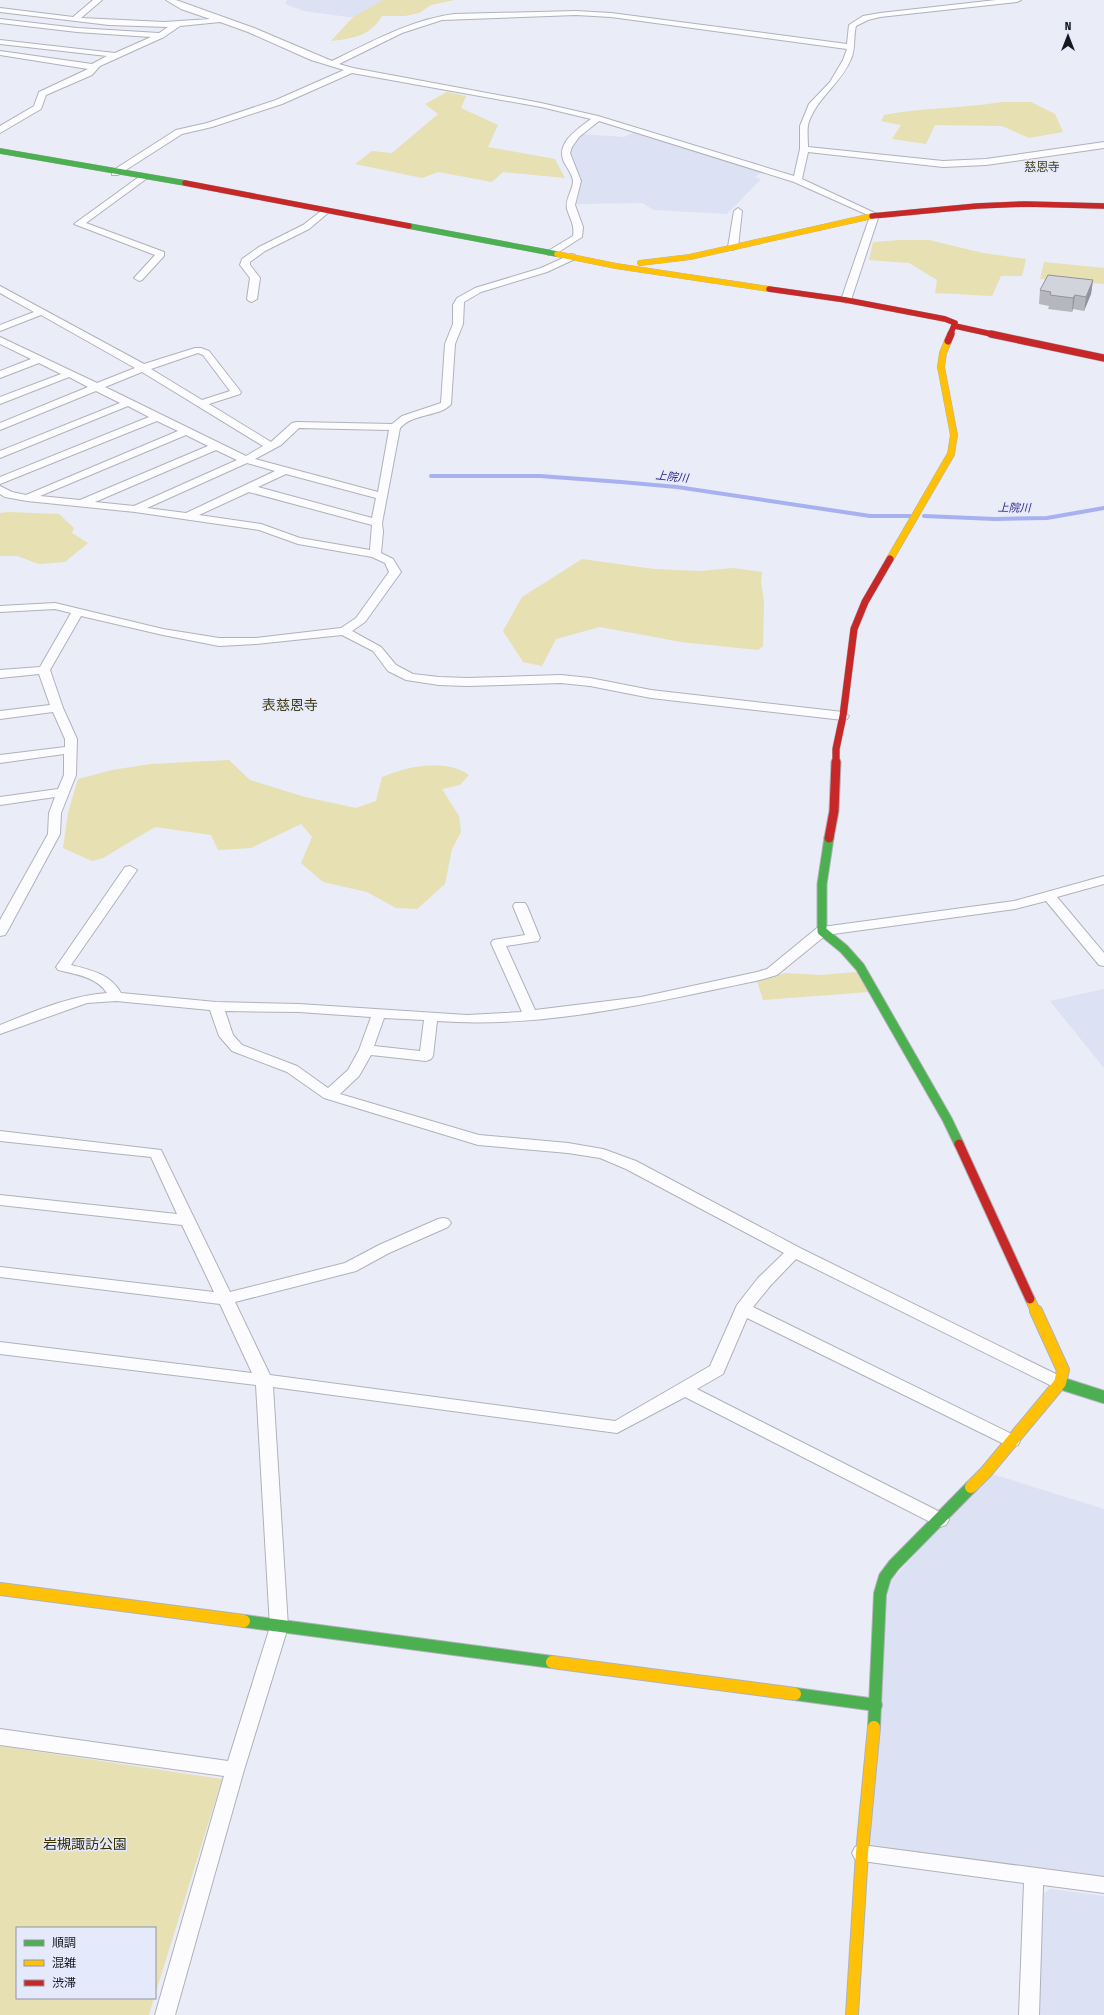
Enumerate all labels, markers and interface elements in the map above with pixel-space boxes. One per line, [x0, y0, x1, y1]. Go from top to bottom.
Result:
north arrow [1048, 16, 1088, 56]
text: N [1065, 20, 1071, 33]
district label: 慈恩寺 [1024, 160, 1060, 174]
water label: 上院川 [655, 469, 690, 485]
water label: 上院川 [997, 501, 1032, 515]
district label: 表慈恩寺 [262, 697, 318, 714]
park label: 岩槻諏訪公園 [43, 1836, 127, 1853]
legend [16, 1927, 156, 1999]
text: 順調 [52, 1936, 76, 1950]
text: 混雑 [52, 1956, 76, 1970]
text: 渋滞 [52, 1976, 76, 1990]

